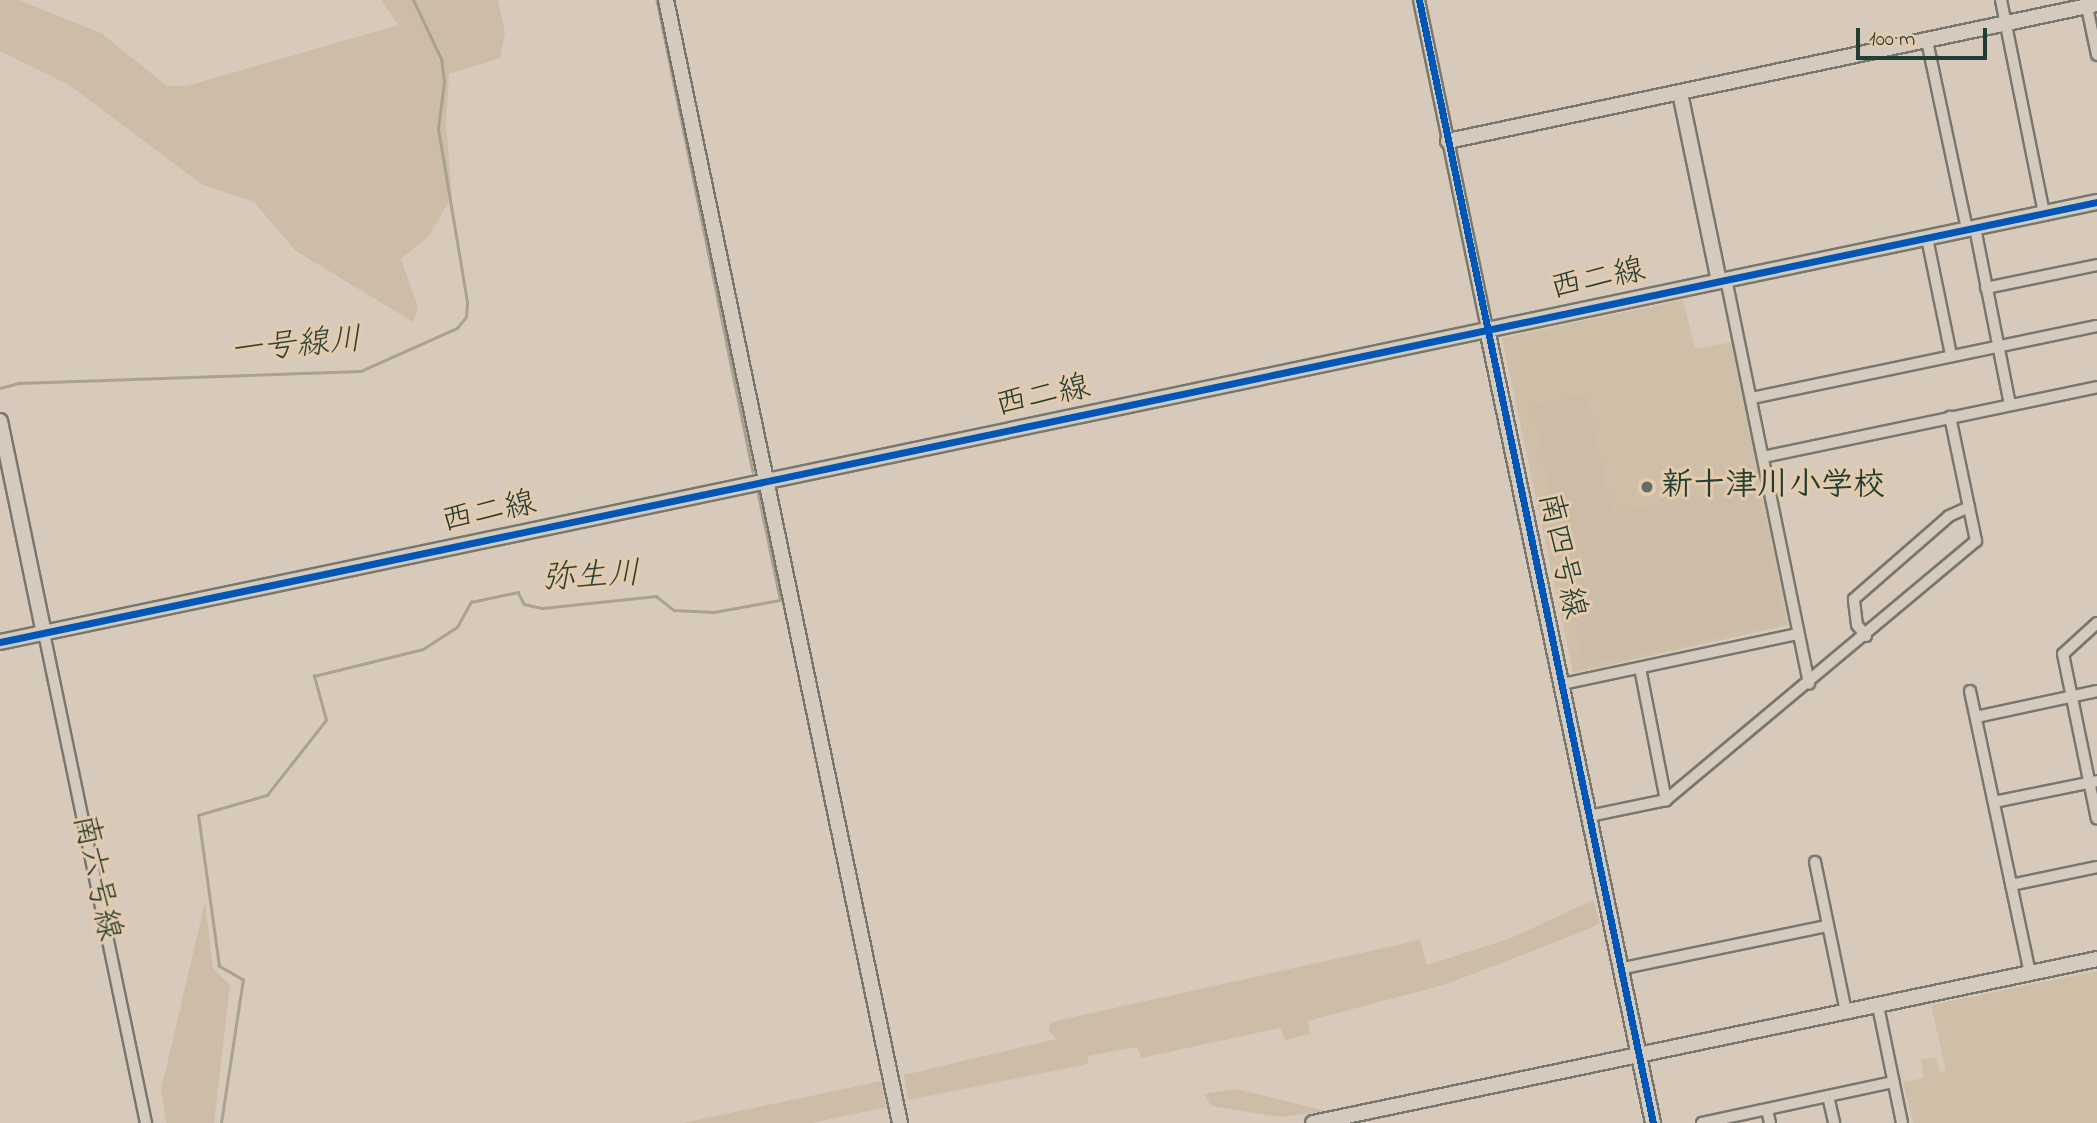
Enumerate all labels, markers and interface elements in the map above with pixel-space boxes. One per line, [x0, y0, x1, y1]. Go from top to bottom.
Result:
scale bar [1859, 14, 1990, 58]
text: 100 m [1869, 25, 1915, 55]
street label: 西二線 [1547, 252, 1649, 310]
water label: 一号線川 [229, 322, 363, 372]
street label: 西二線 [992, 369, 1094, 427]
place label: 新十津川小学校 [1661, 468, 1885, 506]
marker: 新十津川小学校 [1639, 479, 1655, 495]
street label: 西二線 [438, 485, 540, 543]
street label: 南四号線 [1528, 489, 1592, 623]
water label: 弥生川 [541, 556, 641, 600]
street label: 南六号線 [63, 811, 127, 945]

